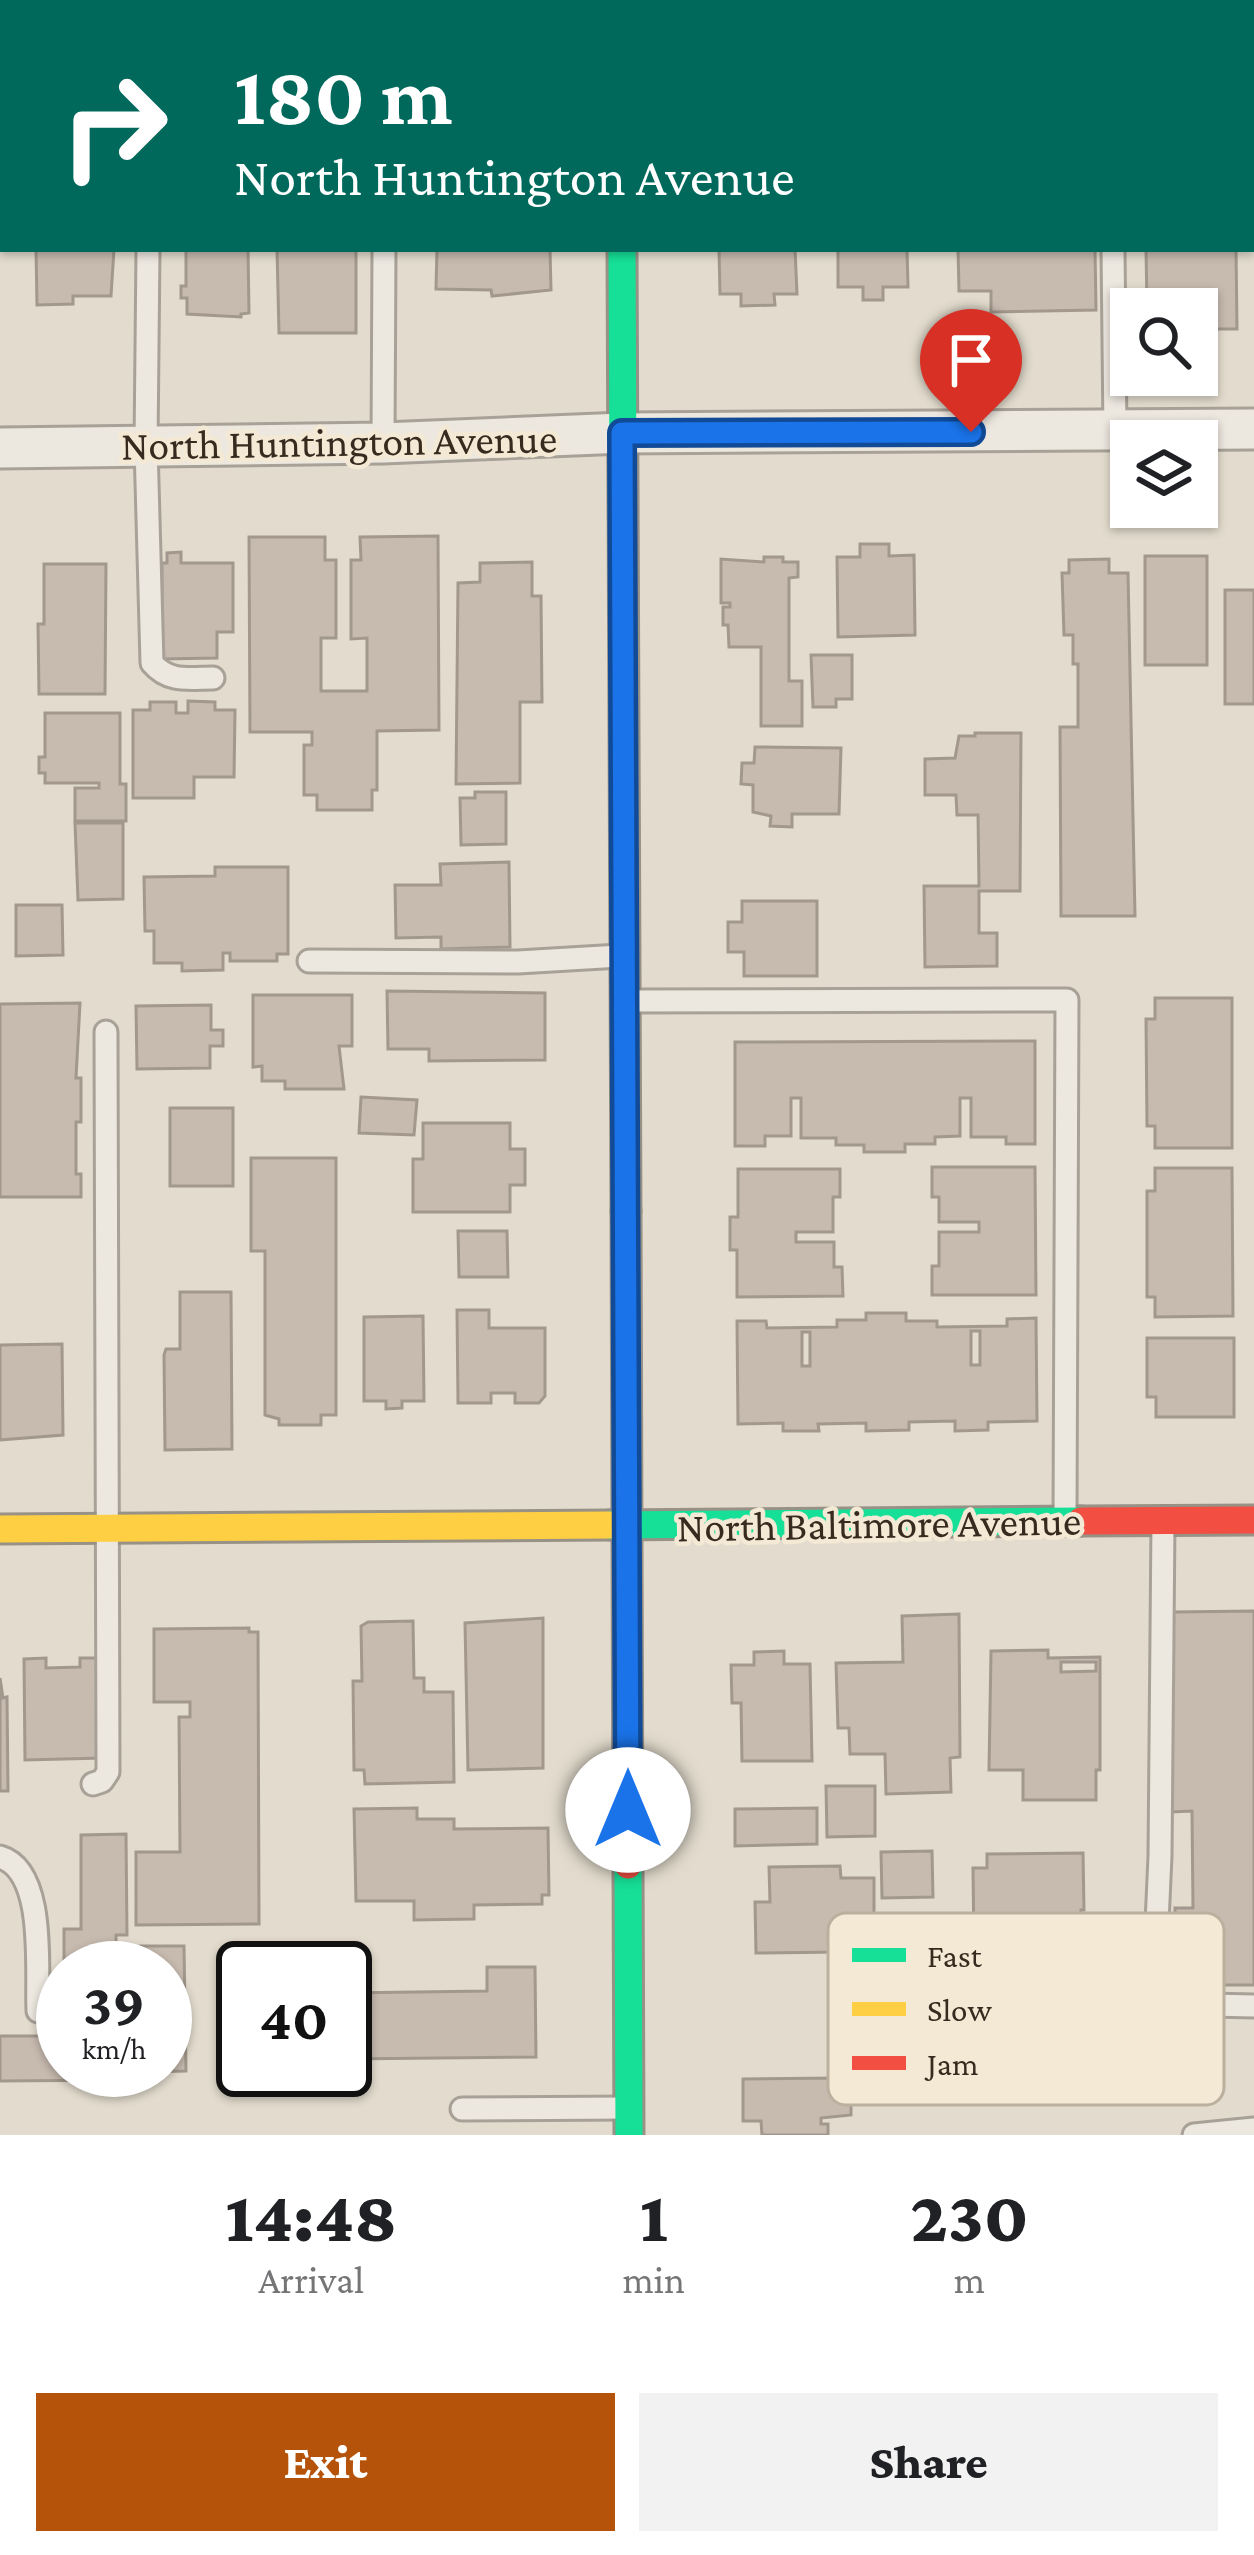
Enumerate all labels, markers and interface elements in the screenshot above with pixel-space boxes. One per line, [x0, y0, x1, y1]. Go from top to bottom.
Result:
icon: right [36, 48, 192, 204]
text: 180 m [234, 49, 453, 142]
text: North Huntington Avenue [234, 147, 795, 207]
map controls [1110, 288, 1218, 528]
button: search [1110, 288, 1218, 396]
pin [920, 309, 1022, 432]
icon: arrive [938, 327, 1004, 393]
street label: North Huntington Avenue [121, 414, 557, 469]
button: layers [1110, 420, 1218, 528]
street label: North Baltimore Avenue [676, 1496, 1082, 1551]
position arrow [565, 1747, 691, 1873]
legend [828, 1913, 1224, 2105]
text: Fast [927, 1937, 983, 1974]
speed limit sign: 40 [216, 1941, 372, 2097]
text: 39 [83, 1970, 145, 2037]
text: Slow [927, 1991, 992, 2028]
text: km/h [82, 2032, 146, 2065]
text: Jam [924, 2045, 979, 2082]
text: 14:48 [225, 2176, 397, 2256]
text: 1 [640, 2176, 668, 2256]
text: 230 [910, 2176, 1029, 2256]
text: Arrival [258, 2258, 364, 2301]
text: min [623, 2258, 685, 2301]
text: m [954, 2258, 985, 2301]
button: Exit [36, 2393, 615, 2531]
button: Share [639, 2393, 1218, 2531]

